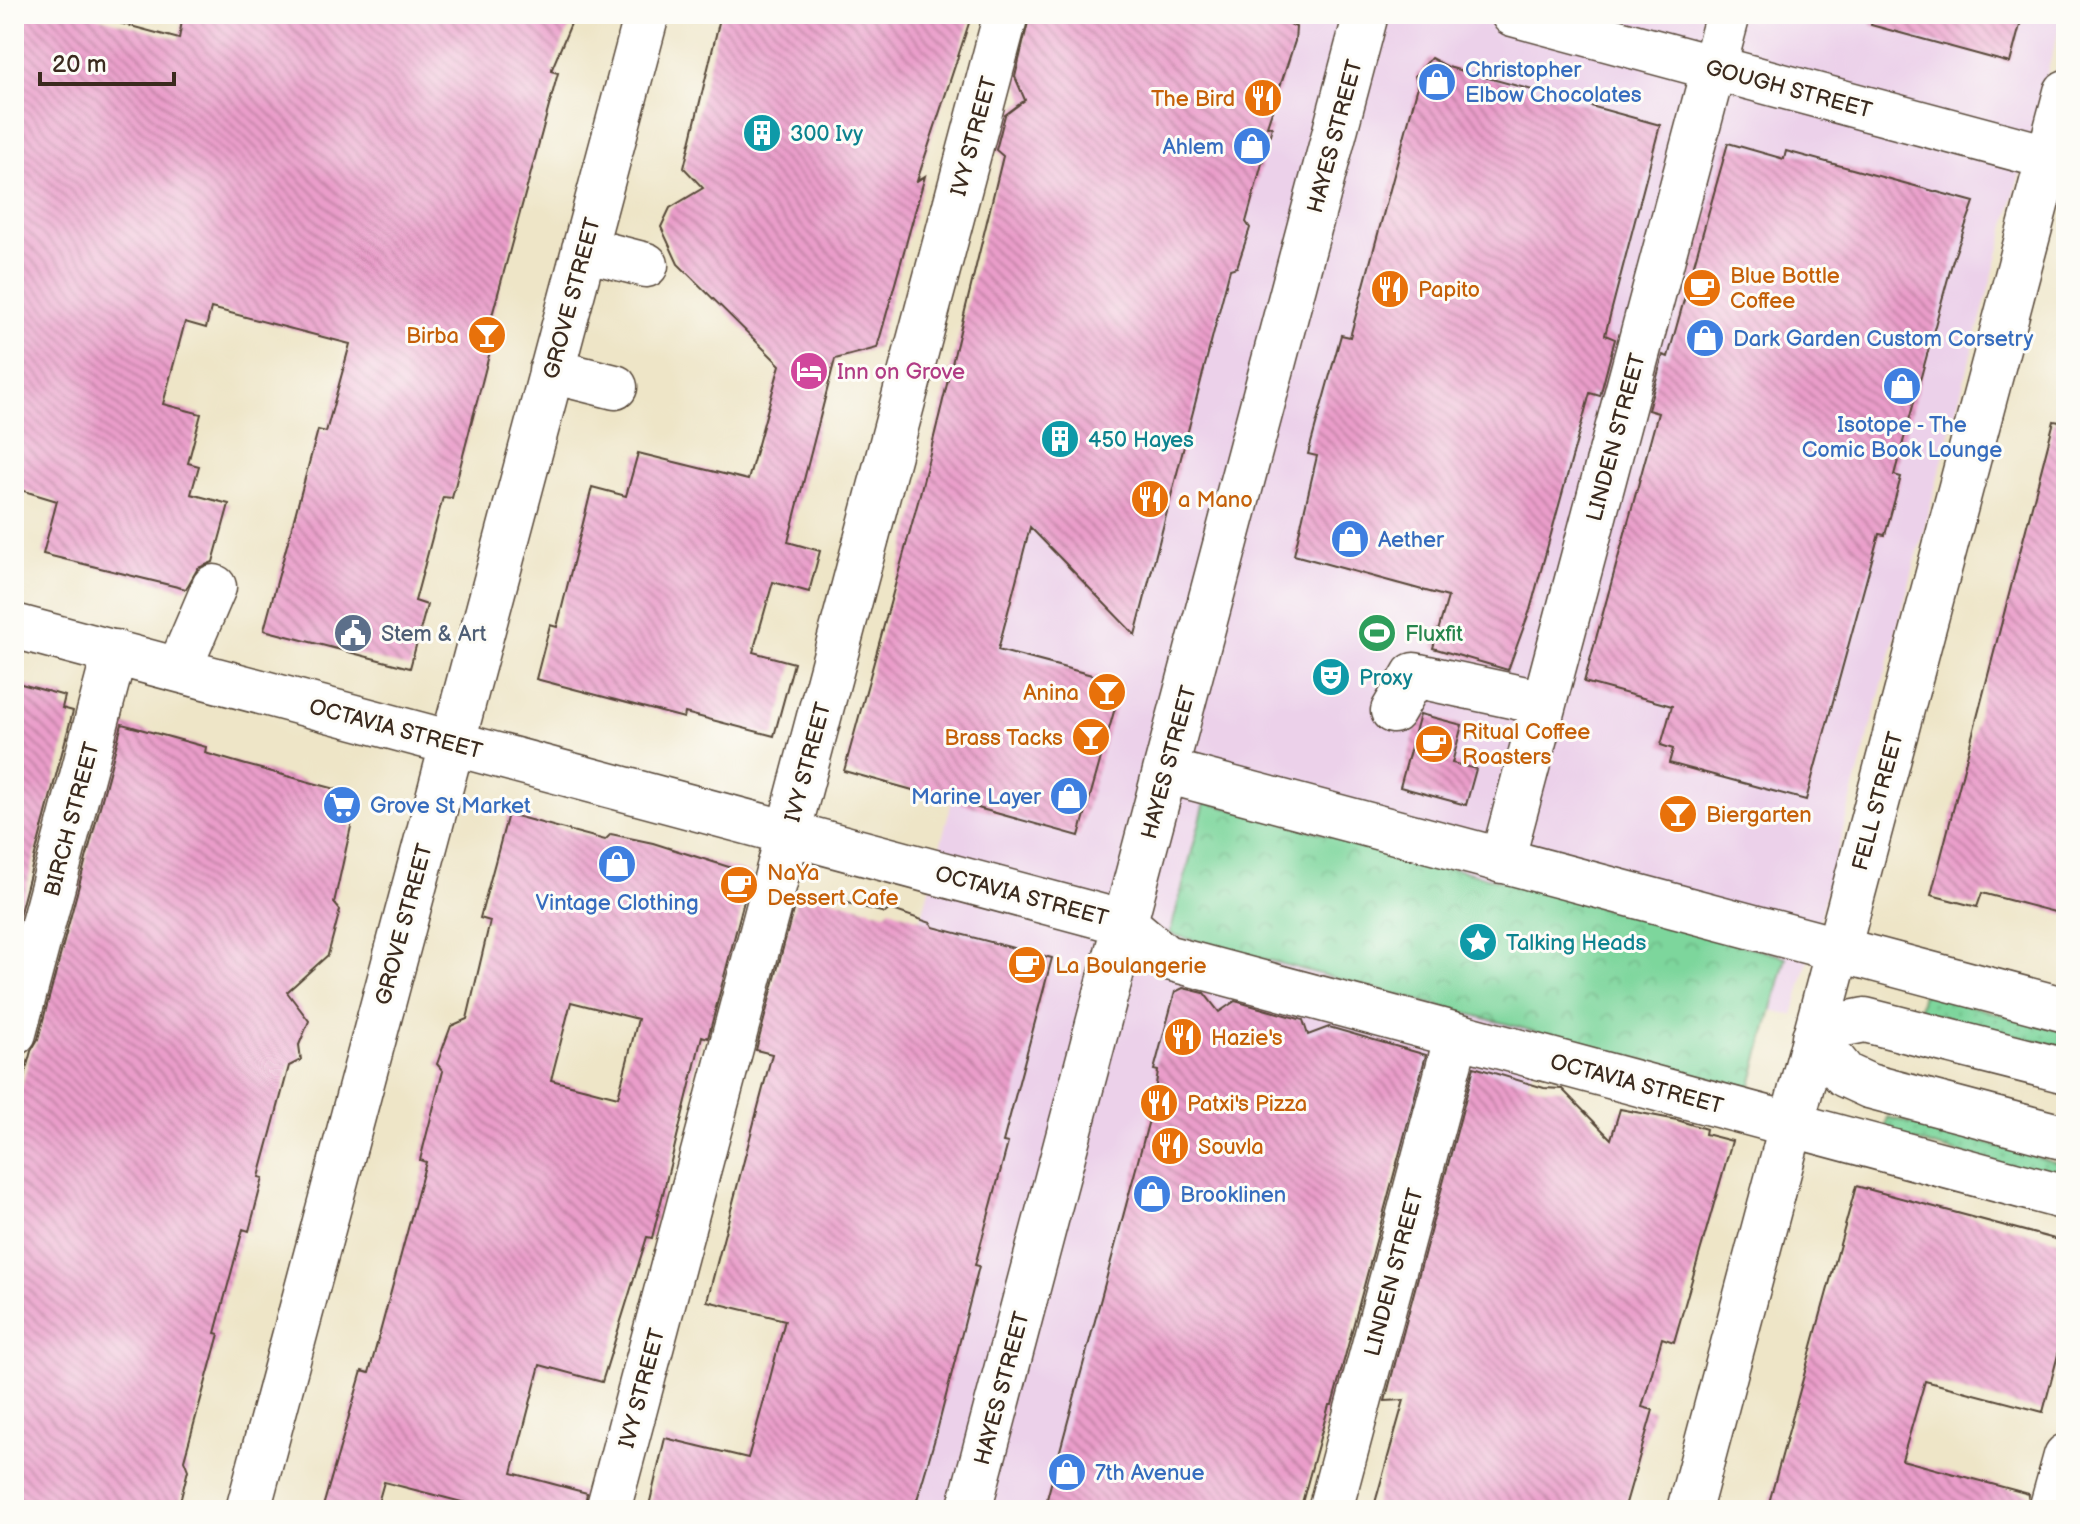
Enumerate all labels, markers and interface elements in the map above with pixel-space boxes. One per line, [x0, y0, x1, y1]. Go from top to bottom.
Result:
scale bar [40, 36, 174, 86]
text: 20 m [52, 50, 107, 79]
street label: GOUGH STREET [1702, 54, 1875, 125]
street label: HAYES STREET [1302, 57, 1369, 216]
place label: Christopher Elbow Chocolates [1465, 57, 1642, 109]
shop icon: Christopher Elbow Chocolates [1416, 61, 1458, 103]
street label: IVY STREET [946, 74, 1003, 199]
restaurant icon: The Bird [1242, 77, 1284, 119]
place label: The Bird [1151, 86, 1235, 113]
building icon: 300 Ivy [741, 112, 783, 154]
place label: 300 Ivy [790, 121, 863, 148]
shop icon: Ahlem [1231, 125, 1273, 167]
place label: Ahlem [1162, 134, 1224, 161]
street label: GROVE STREET [538, 215, 607, 382]
place label: Blue Bottle Coffee [1730, 263, 1840, 315]
cafe icon: Blue Bottle Coffee [1681, 267, 1723, 309]
restaurant icon: Papito [1369, 268, 1411, 310]
place label: Papito [1418, 277, 1480, 304]
bar icon: Birba [466, 314, 508, 356]
shop icon: Dark Garden Custom Corsetry [1684, 317, 1726, 359]
place label: Birba [406, 323, 459, 350]
place label: Dark Garden Custom Corsetry [1733, 326, 2034, 353]
hotel icon: Inn on Grove [788, 350, 830, 392]
street label: LINDEN STREET [1581, 351, 1652, 524]
place label: Inn on Grove [837, 359, 965, 386]
shop icon: Isotope - The Comic Book Lounge [1881, 365, 1923, 407]
place label: Isotope - The Comic Book Lounge [1802, 412, 2002, 464]
building icon: 450 Hayes [1039, 418, 1081, 460]
place label: 450 Hayes [1088, 427, 1194, 454]
restaurant icon: a Mano [1129, 478, 1171, 520]
place label: a Mano [1178, 487, 1253, 514]
shop icon: Aether [1329, 518, 1371, 560]
place label: Aether [1378, 527, 1445, 554]
public building icon: Stem & Art [332, 612, 374, 654]
sports icon: Fluxfit [1356, 612, 1398, 654]
place label: Stem & Art [381, 621, 487, 648]
place label: Fluxfit [1405, 621, 1463, 648]
theatre icon: Proxy [1310, 656, 1352, 698]
place label: Proxy [1359, 665, 1413, 692]
bar icon: Anina [1086, 671, 1128, 713]
place label: Anina [1023, 680, 1079, 707]
street label: HAYES STREET [1136, 683, 1203, 842]
street label: OCTAVIA STREET [306, 693, 485, 766]
street label: IVY STREET [780, 700, 837, 825]
bar icon: Brass Tacks [1070, 716, 1112, 758]
place label: Ritual Coffee Roasters [1462, 719, 1590, 771]
cafe icon: Ritual Coffee Roasters [1413, 723, 1455, 765]
place label: Brass Tacks [944, 725, 1063, 752]
street label: FELL STREET [1847, 729, 1910, 874]
street label: BIRCH STREET [39, 739, 106, 900]
shop icon: Marine Layer [1048, 775, 1090, 817]
supermarket icon: Grove St Market [321, 784, 363, 826]
place label: Marine Layer [911, 784, 1042, 811]
place label: Grove St Market [370, 793, 531, 820]
bar icon: Biergarten [1657, 793, 1699, 835]
place label: Biergarten [1706, 802, 1812, 829]
street label: GROVE STREET [370, 841, 439, 1008]
shop icon: Vintage Clothing [596, 843, 638, 885]
place label: NaYa Dessert Cafe [767, 860, 899, 912]
street label: OCTAVIA STREET [932, 860, 1111, 933]
cafe icon: NaYa Dessert Cafe [718, 864, 760, 906]
place label: Vintage Clothing [535, 890, 699, 917]
place icon: Talking Heads [1457, 921, 1499, 963]
place label: Talking Heads [1506, 930, 1646, 957]
cafe icon: La Boulangerie [1006, 944, 1048, 986]
place label: La Boulangerie [1055, 953, 1207, 980]
restaurant icon: Hazie's [1162, 1016, 1204, 1058]
place label: Hazie's [1211, 1025, 1283, 1052]
street label: OCTAVIA STREET [1547, 1048, 1726, 1121]
restaurant icon: Patxi's Pizza [1138, 1082, 1180, 1124]
place label: Patxi's Pizza [1187, 1091, 1307, 1118]
restaurant icon: Souvla [1149, 1125, 1191, 1167]
place label: Souvla [1198, 1134, 1264, 1161]
shop icon: Brooklinen [1131, 1173, 1173, 1215]
place label: Brooklinen [1180, 1182, 1286, 1209]
street label: LINDEN STREET [1359, 1186, 1430, 1359]
street label: HAYES STREET [969, 1309, 1036, 1468]
street label: IVY STREET [614, 1326, 671, 1451]
shop icon: 7th Avenue [1046, 1451, 1088, 1493]
place label: 7th Avenue [1095, 1460, 1205, 1487]

